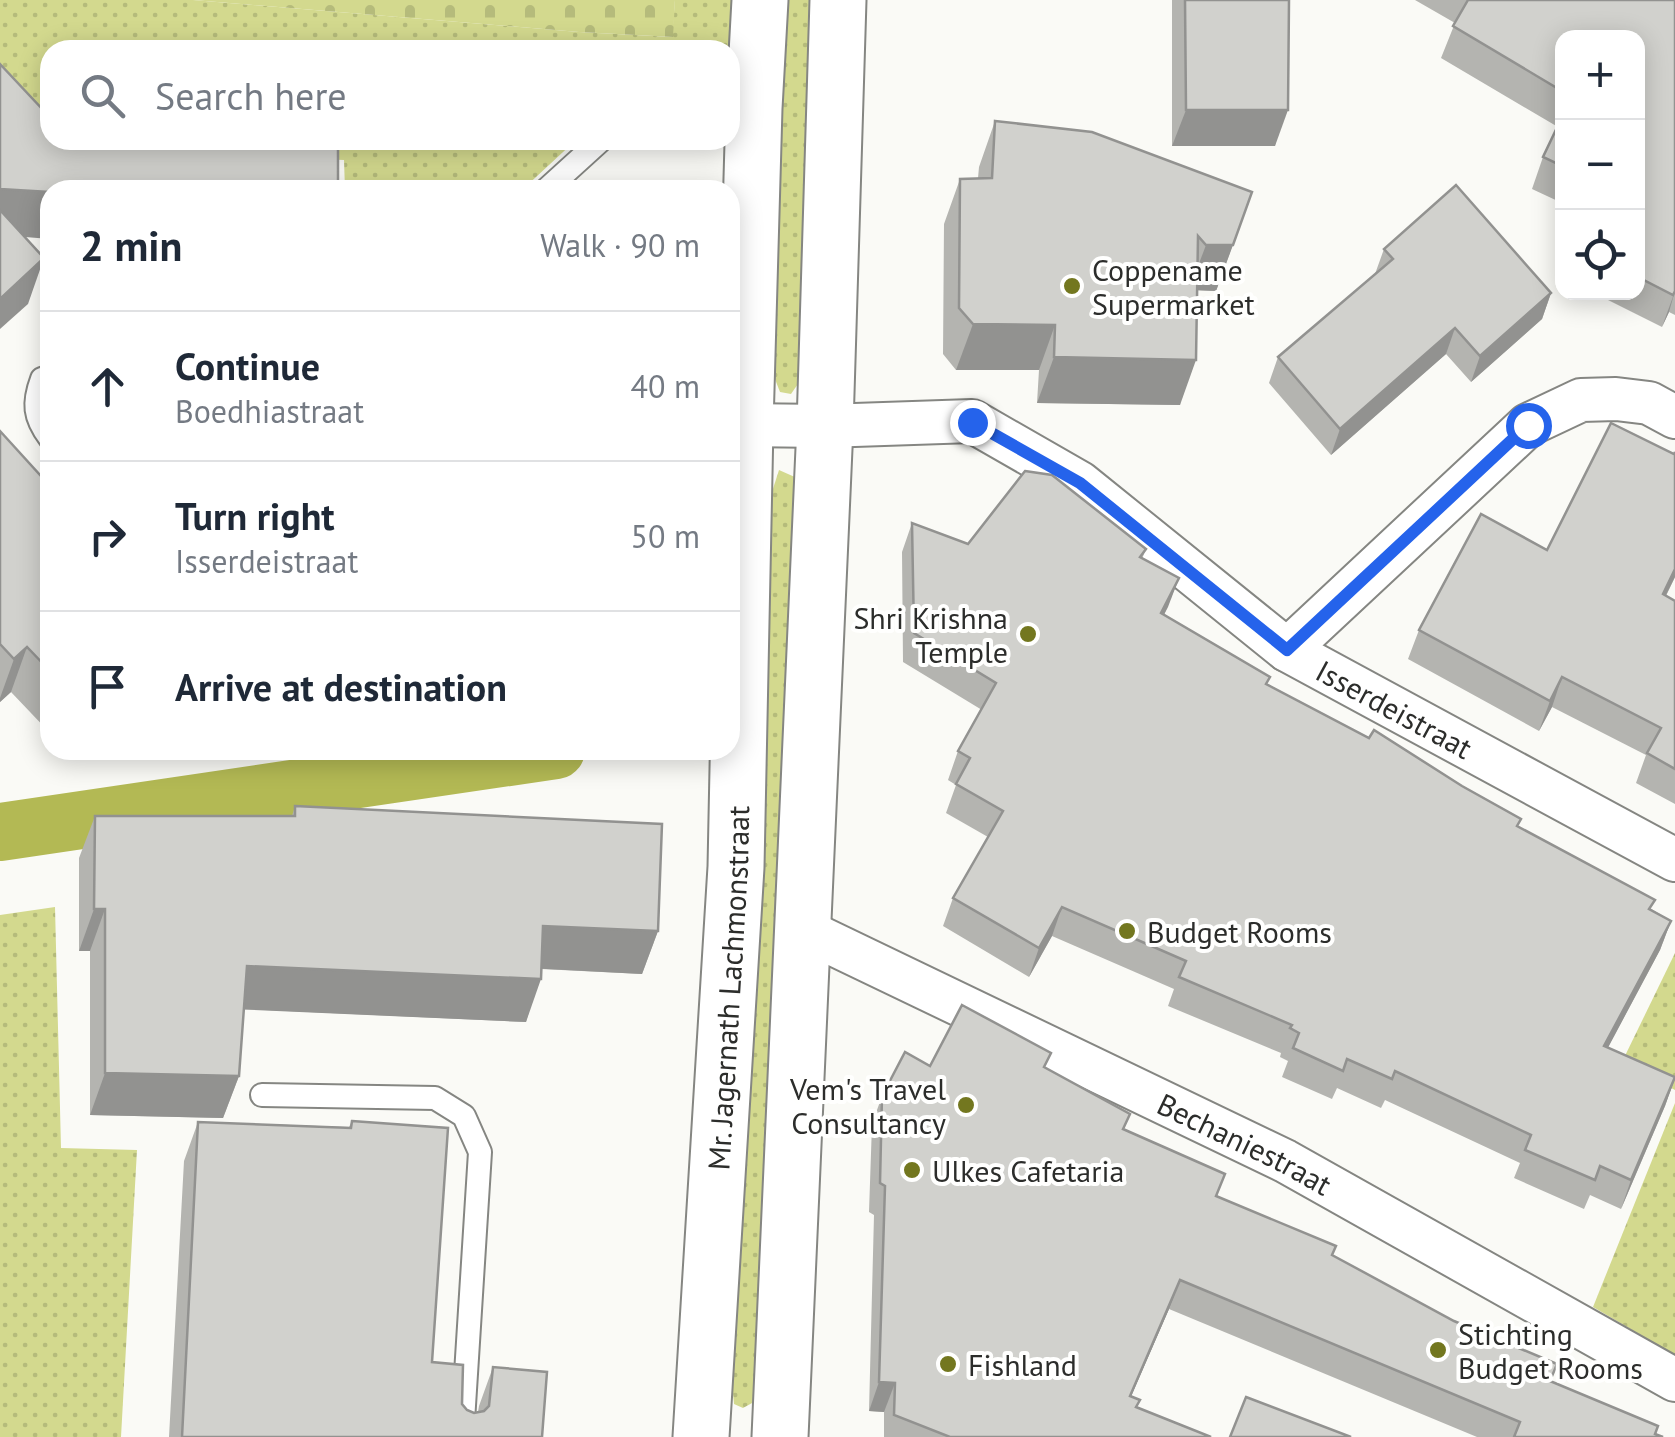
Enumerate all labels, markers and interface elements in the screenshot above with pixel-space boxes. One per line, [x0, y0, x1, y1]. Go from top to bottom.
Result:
map controls [1555, 30, 1645, 300]
button: + [1555, 30, 1645, 120]
search box [40, 40, 740, 150]
icon: search [75, 68, 130, 123]
text: Search here [155, 71, 347, 120]
button: − [1555, 120, 1645, 210]
button: locate [1555, 210, 1645, 300]
text: 2 min [80, 218, 182, 273]
text: Walk · 90 m [540, 224, 700, 266]
place label: Coppename Supermarket [1092, 250, 1255, 323]
marker: Coppename Supermarket [1061, 275, 1083, 297]
text: Continue [175, 341, 320, 390]
icon: ahead [80, 359, 135, 414]
text: 40 m [631, 365, 700, 407]
text: Boedhiastraat [175, 390, 364, 432]
route end [950, 400, 996, 446]
route start [1506, 403, 1552, 449]
text: Turn right [175, 491, 335, 540]
icon: right [80, 509, 135, 564]
text: 50 m [631, 515, 700, 557]
text: Isserdeistraat [175, 540, 358, 582]
place label: Shri Krishna Temple [853, 598, 1008, 671]
marker: Shri Krishna Temple [1017, 623, 1039, 645]
street label: Isserdeistraat [1310, 650, 1480, 766]
icon: arrive [80, 659, 135, 714]
text: Arrive at destination [175, 662, 507, 711]
street label: Mr. Jagernath Lachmonstraat [698, 805, 757, 1171]
place label: Budget Rooms [1147, 912, 1332, 951]
marker: Budget Rooms [1116, 920, 1138, 942]
place label: Vem's Travel Consultancy [789, 1069, 946, 1142]
street label: Bechaniestraat [1151, 1083, 1339, 1203]
marker: Vem's Travel Consultancy [955, 1094, 977, 1116]
place label: Ulkes Cafetaria [932, 1151, 1124, 1190]
marker: Ulkes Cafetaria [901, 1159, 923, 1181]
place label: Stichting Budget Rooms [1458, 1314, 1643, 1387]
marker: Stichting Budget Rooms [1427, 1339, 1449, 1361]
place label: Fishland [968, 1345, 1077, 1384]
marker: Fishland [937, 1353, 959, 1375]

